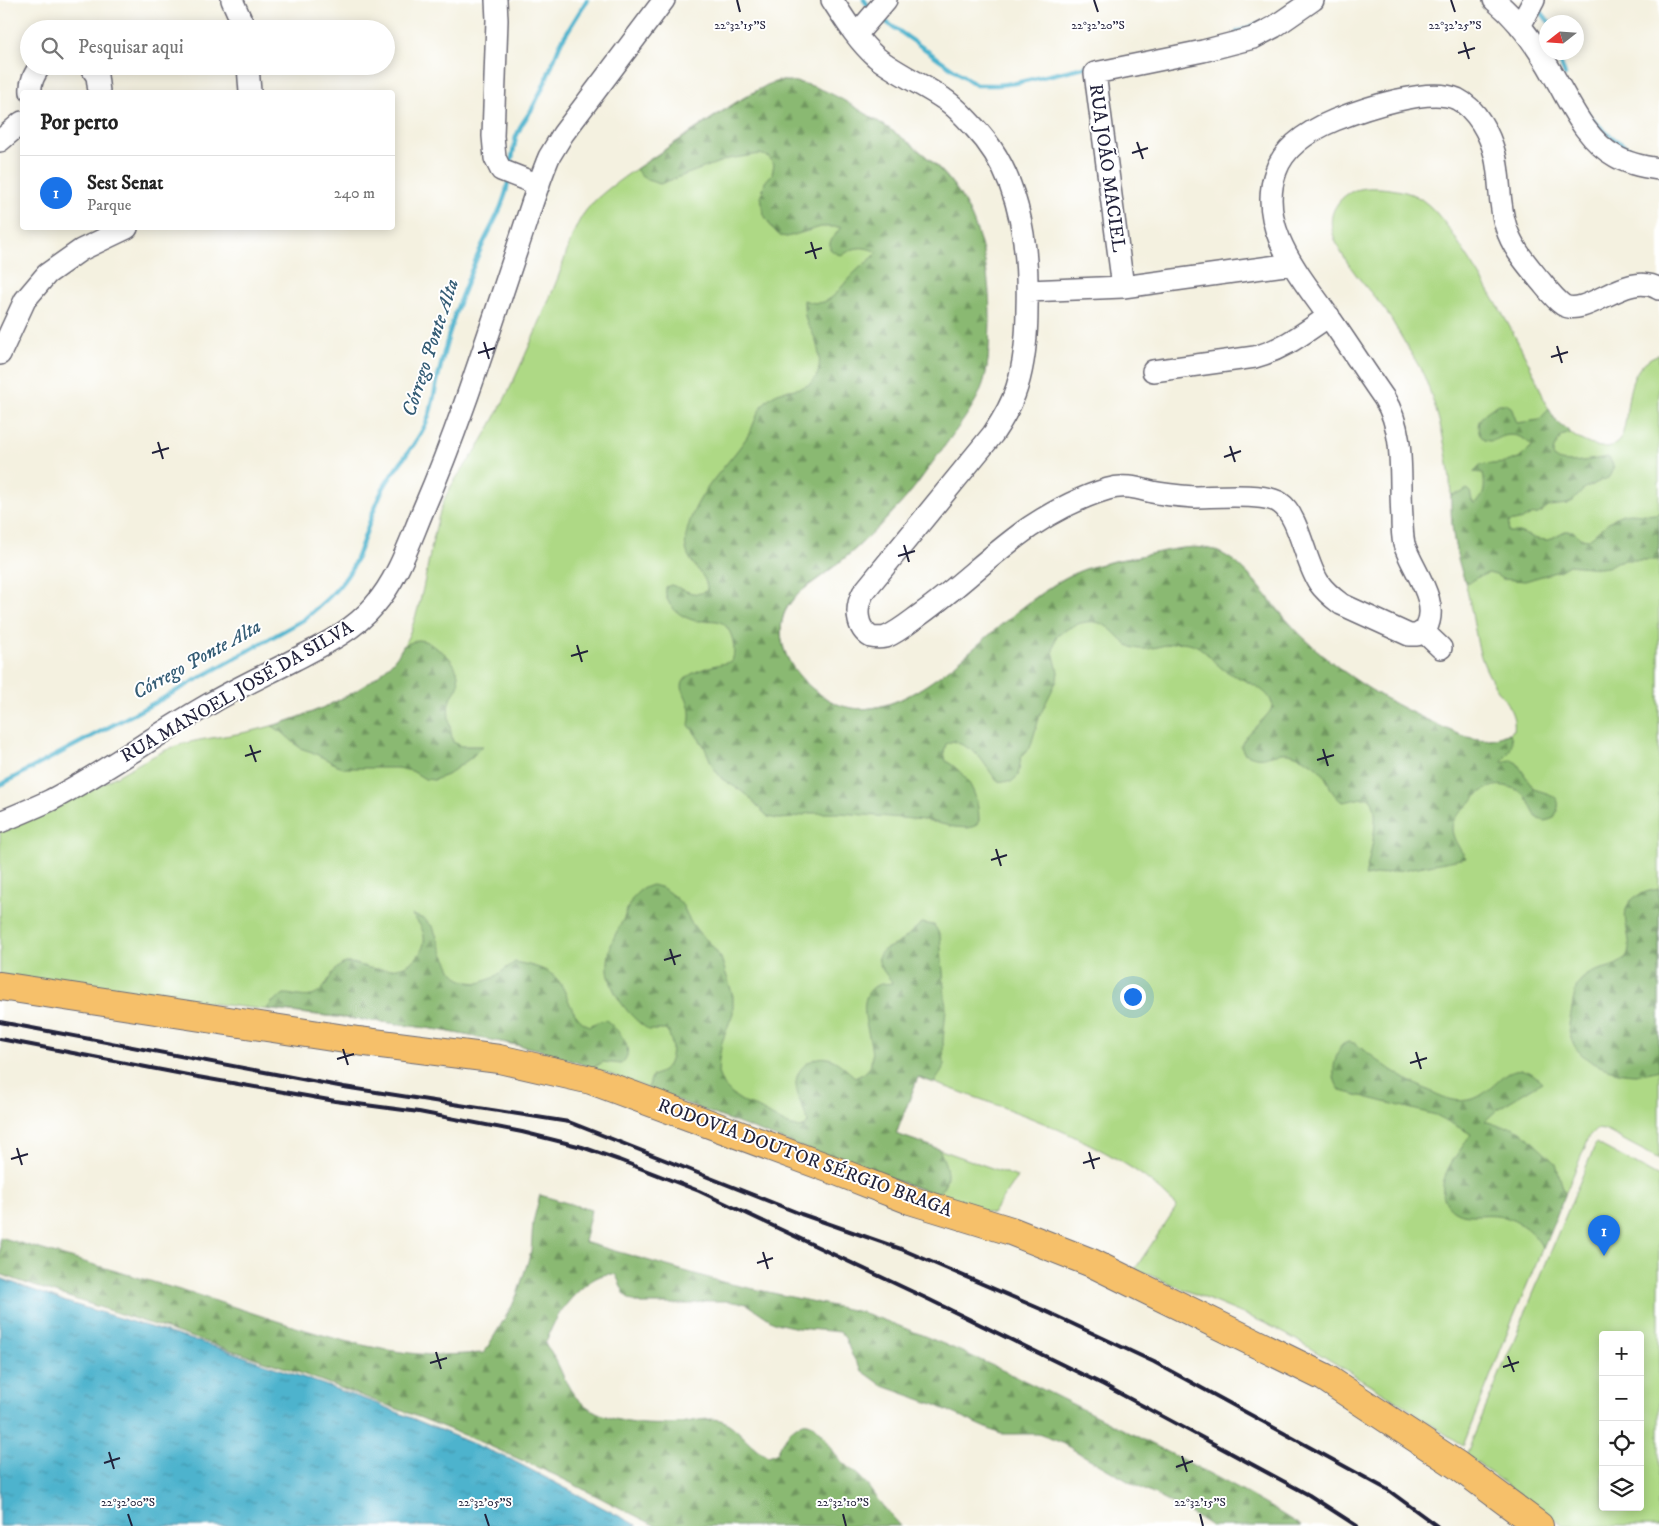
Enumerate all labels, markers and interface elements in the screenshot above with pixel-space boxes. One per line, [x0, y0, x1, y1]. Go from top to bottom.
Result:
north arrow [1539, 15, 1584, 60]
text: 22°32'15"S [714, 18, 766, 33]
text: 22°32'20"S [1071, 18, 1125, 33]
text: 22°32'25"S [1428, 18, 1482, 33]
search box [20, 20, 395, 75]
icon: search [38, 34, 66, 62]
text: Pesquisar aqui [78, 36, 184, 59]
street label: RUA JOÃO MACIEL [1084, 82, 1132, 254]
text: Por perto [40, 110, 118, 136]
text: Sest Senat [87, 172, 163, 195]
text: 1 [53, 183, 59, 203]
text: 240 m [334, 183, 375, 203]
text: Parque [87, 195, 131, 215]
water label: Córrego Ponte Alta [397, 276, 465, 420]
water label: Córrego Ponte Alta [128, 614, 266, 706]
street label: RUA MANOEL JOSÉ DA SILVA [116, 615, 358, 768]
your location [1120, 984, 1146, 1010]
street label: RODOVIA DOUTOR SÉRGIO BRAGA [654, 1093, 957, 1222]
pin: 1 [1588, 1215, 1620, 1256]
map controls [1599, 1331, 1644, 1511]
button: + [1599, 1331, 1644, 1376]
button: − [1599, 1376, 1644, 1421]
button: locate [1599, 1421, 1644, 1466]
button: layers [1599, 1466, 1644, 1511]
text: 22°32'00"S [101, 1495, 155, 1510]
text: 22°32'05"S [458, 1495, 512, 1510]
text: 22°32'10"S [817, 1495, 869, 1510]
text: 22°32'15"S [1174, 1495, 1226, 1510]

